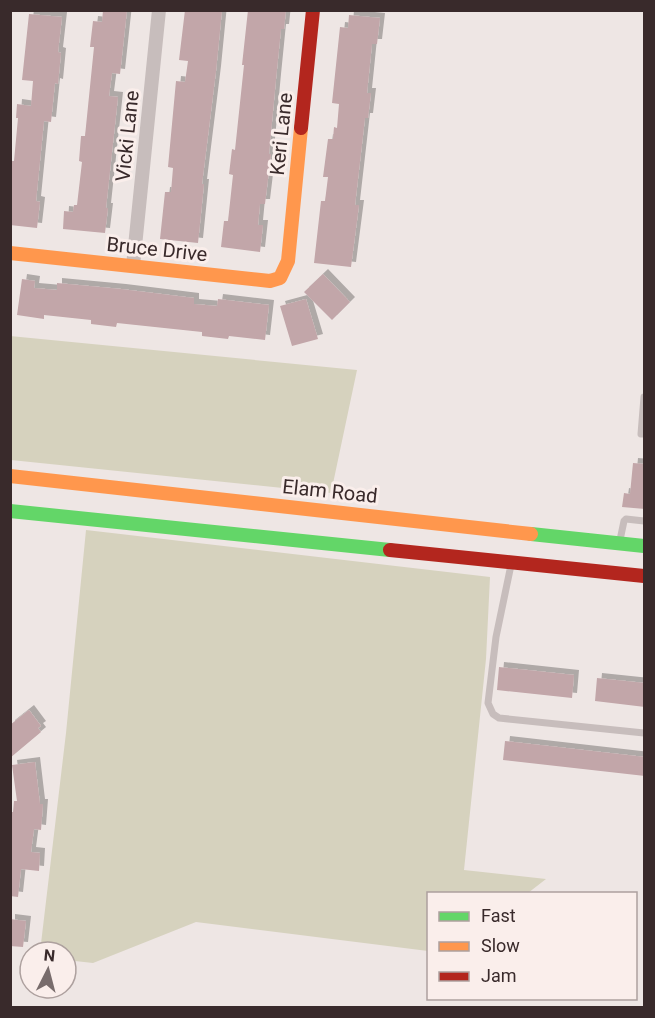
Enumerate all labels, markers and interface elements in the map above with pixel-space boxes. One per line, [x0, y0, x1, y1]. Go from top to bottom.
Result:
street label: Vicki Lane [110, 89, 144, 183]
street label: Keri Lane [265, 92, 297, 176]
street label: Bruce Drive [105, 232, 209, 266]
street label: Elam Road [281, 474, 379, 508]
legend [427, 892, 637, 1000]
text: Fast [481, 905, 516, 926]
text: Slow [481, 935, 520, 956]
north arrow [18, 940, 78, 1000]
text: N [43, 946, 56, 966]
text: Jam [481, 965, 517, 986]

